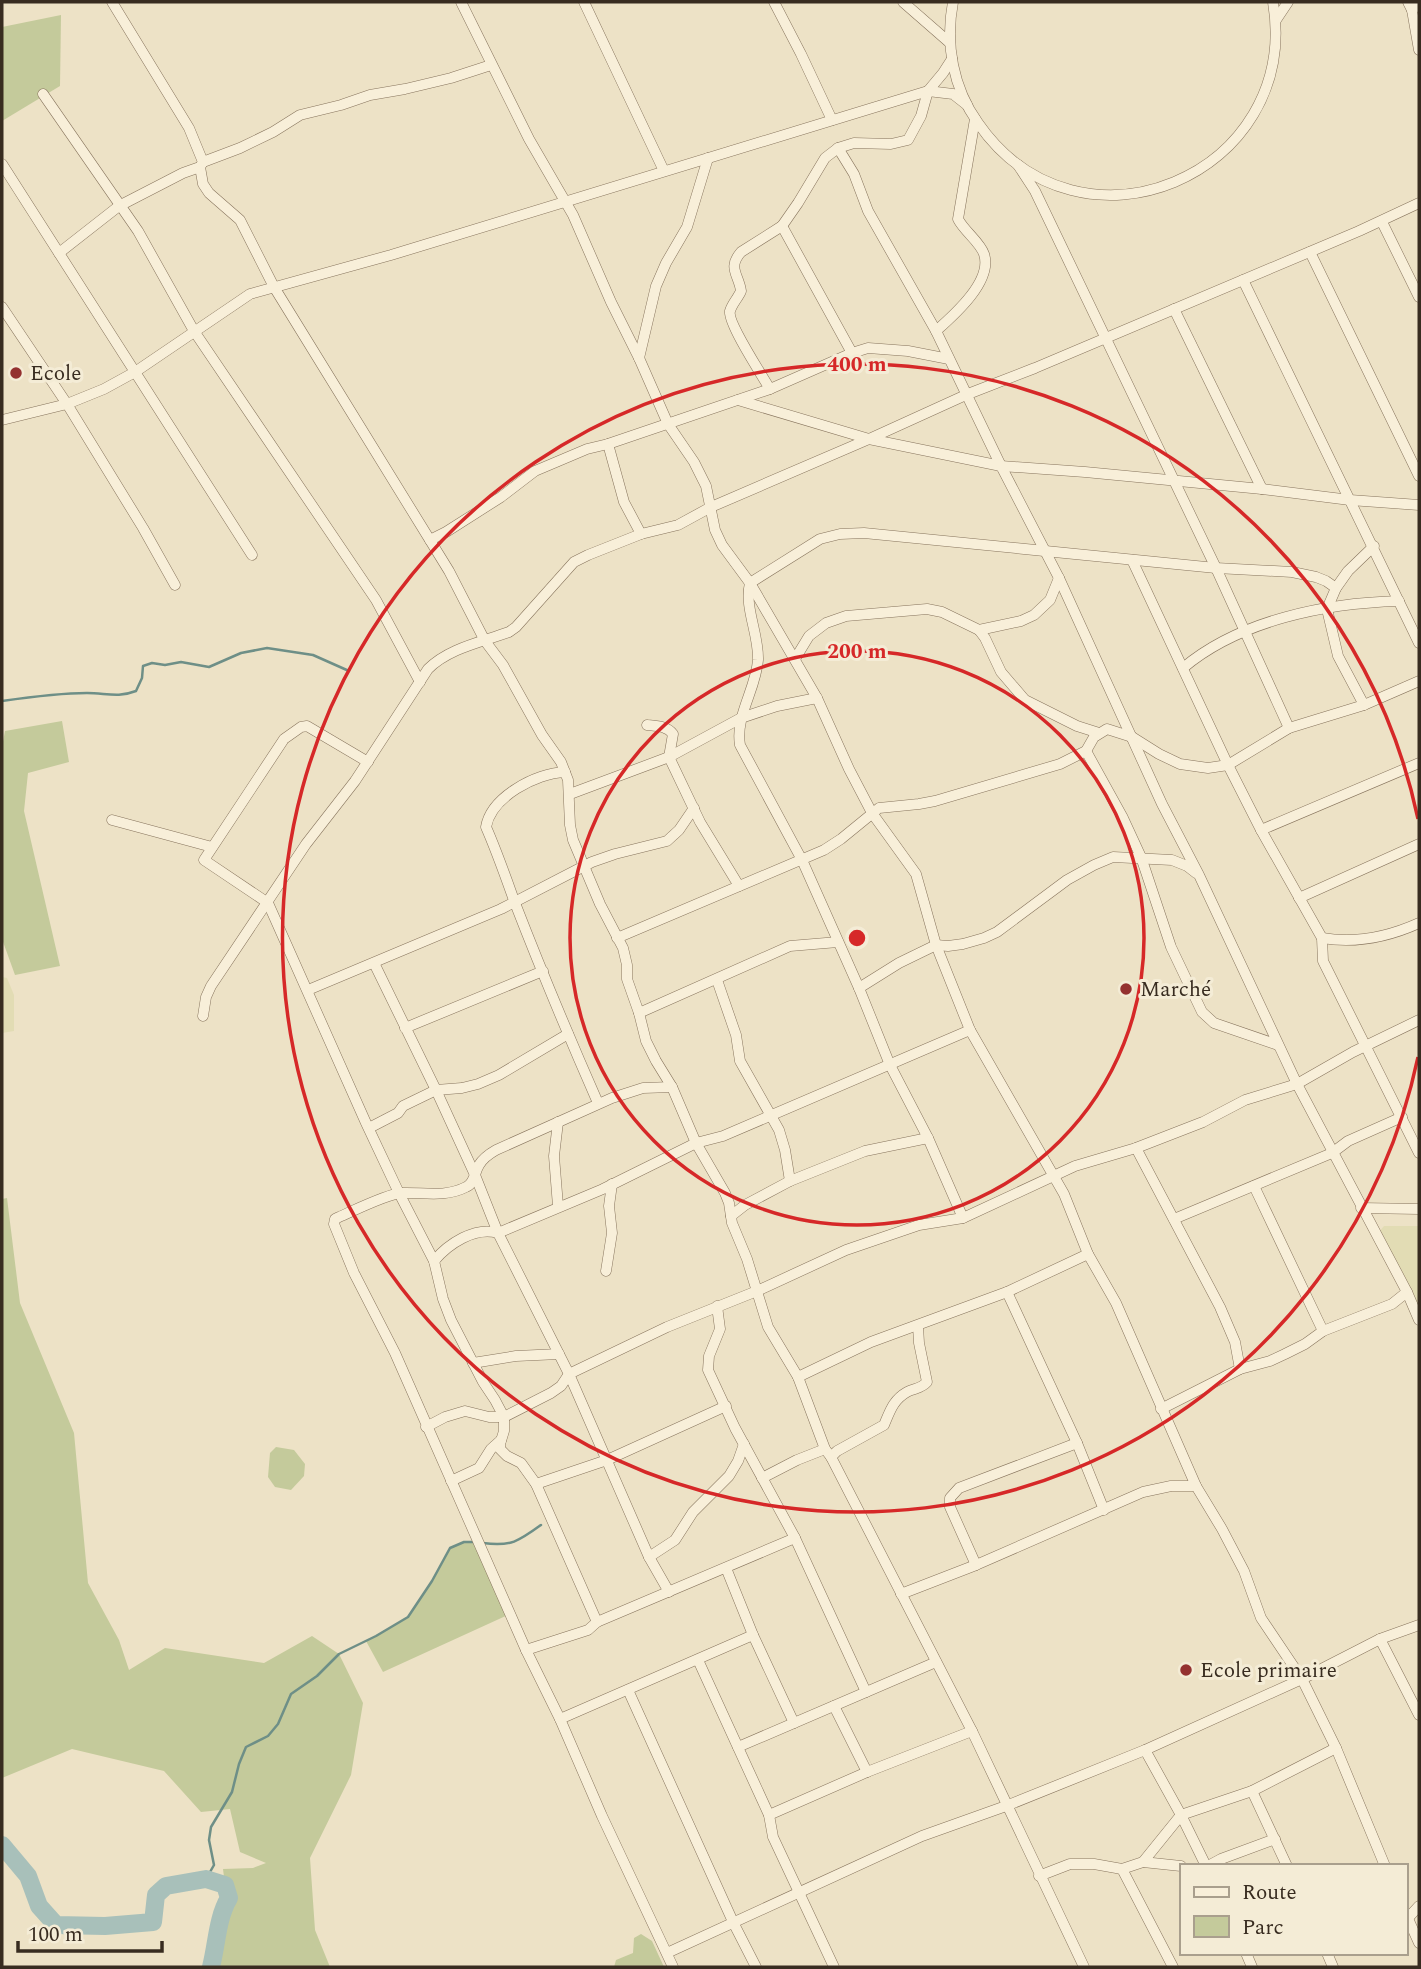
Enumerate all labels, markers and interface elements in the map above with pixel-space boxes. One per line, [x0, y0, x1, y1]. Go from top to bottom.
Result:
text: 400 m [827, 349, 887, 381]
place label: Ecole [30, 358, 81, 390]
marker: Ecole [8, 365, 24, 381]
text: 200 m [827, 636, 887, 668]
centre of rings [845, 926, 869, 950]
place label: Marché [1140, 974, 1211, 1006]
marker: Marché [1118, 981, 1134, 997]
place label: Ecole primaire [1200, 1655, 1337, 1687]
marker: Ecole primaire [1178, 1662, 1194, 1678]
legend [1180, 1864, 1407, 1955]
text: Route [1242, 1877, 1297, 1909]
scale bar [18, 1910, 161, 1954]
text: Parc [1242, 1912, 1284, 1944]
text: 100 m [28, 1919, 83, 1951]

